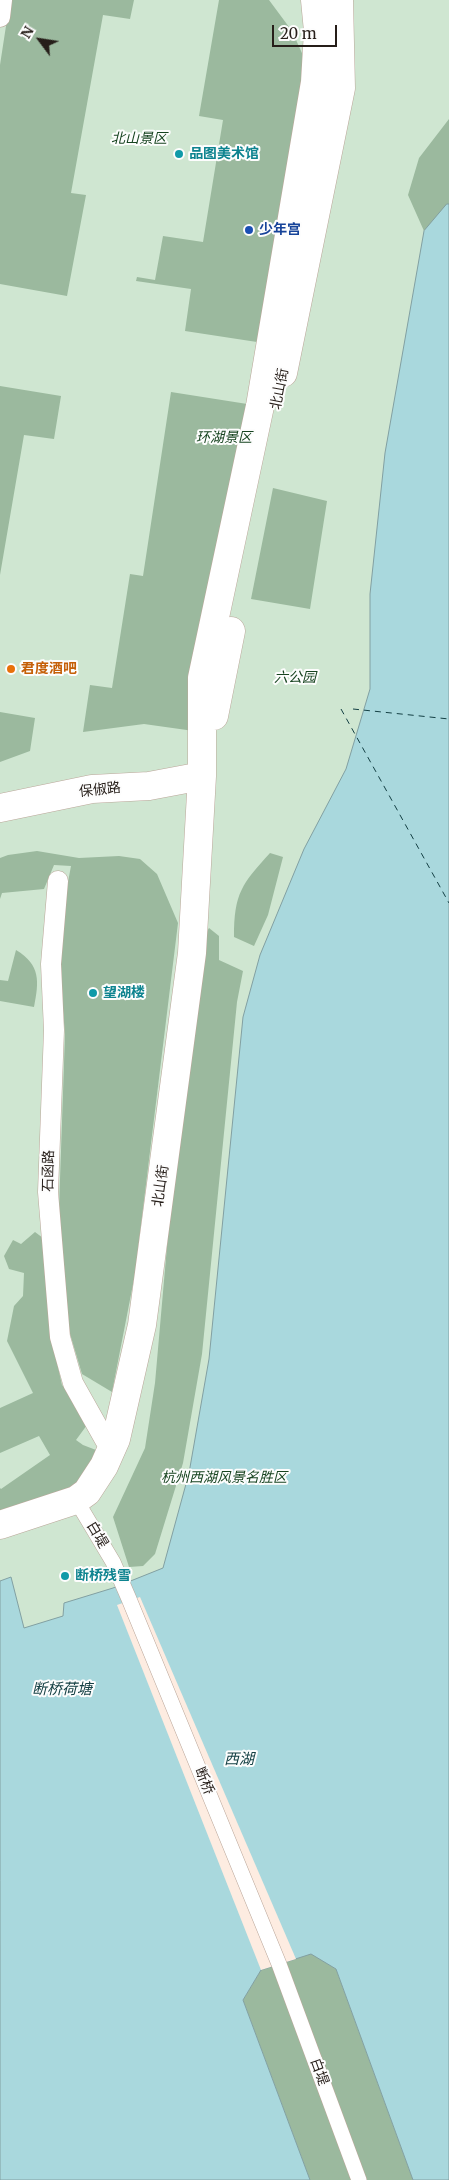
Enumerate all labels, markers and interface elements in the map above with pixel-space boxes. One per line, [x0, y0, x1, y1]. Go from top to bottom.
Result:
north arrow [15, 15, 65, 65]
scale bar [274, 15, 339, 47]
text: N [17, 23, 38, 42]
text: 20 m [280, 24, 317, 43]
park label: 北山景区 [111, 131, 167, 147]
place label: 品图美术馆 [189, 146, 259, 162]
marker: 品图美术馆 [173, 148, 185, 160]
place label: 少年宫 [259, 222, 301, 238]
marker: 少年宫 [243, 224, 255, 236]
street label: 北山街 [268, 367, 292, 411]
park label: 环湖景区 [196, 430, 252, 446]
place label: 君度酒吧 [21, 661, 77, 677]
marker: 君度酒吧 [5, 663, 17, 675]
park label: 六公园 [274, 670, 316, 686]
street label: 保俶路 [78, 779, 122, 801]
place label: 望湖楼 [103, 985, 145, 1001]
marker: 望湖楼 [87, 987, 99, 999]
street label: 石函路 [40, 1150, 58, 1192]
street label: 北山街 [150, 1164, 172, 1208]
park label: 杭州西湖风景名胜区 [161, 1470, 287, 1486]
street label: 白堤 [83, 1519, 111, 1551]
place label: 断桥残雪 [75, 1568, 131, 1584]
marker: 断桥残雪 [59, 1570, 71, 1582]
water label: 断桥荷塘 [32, 1681, 92, 1699]
water label: 西湖 [224, 1751, 254, 1769]
street label: 断桥 [191, 1765, 217, 1797]
street label: 白堤 [306, 2056, 332, 2088]

